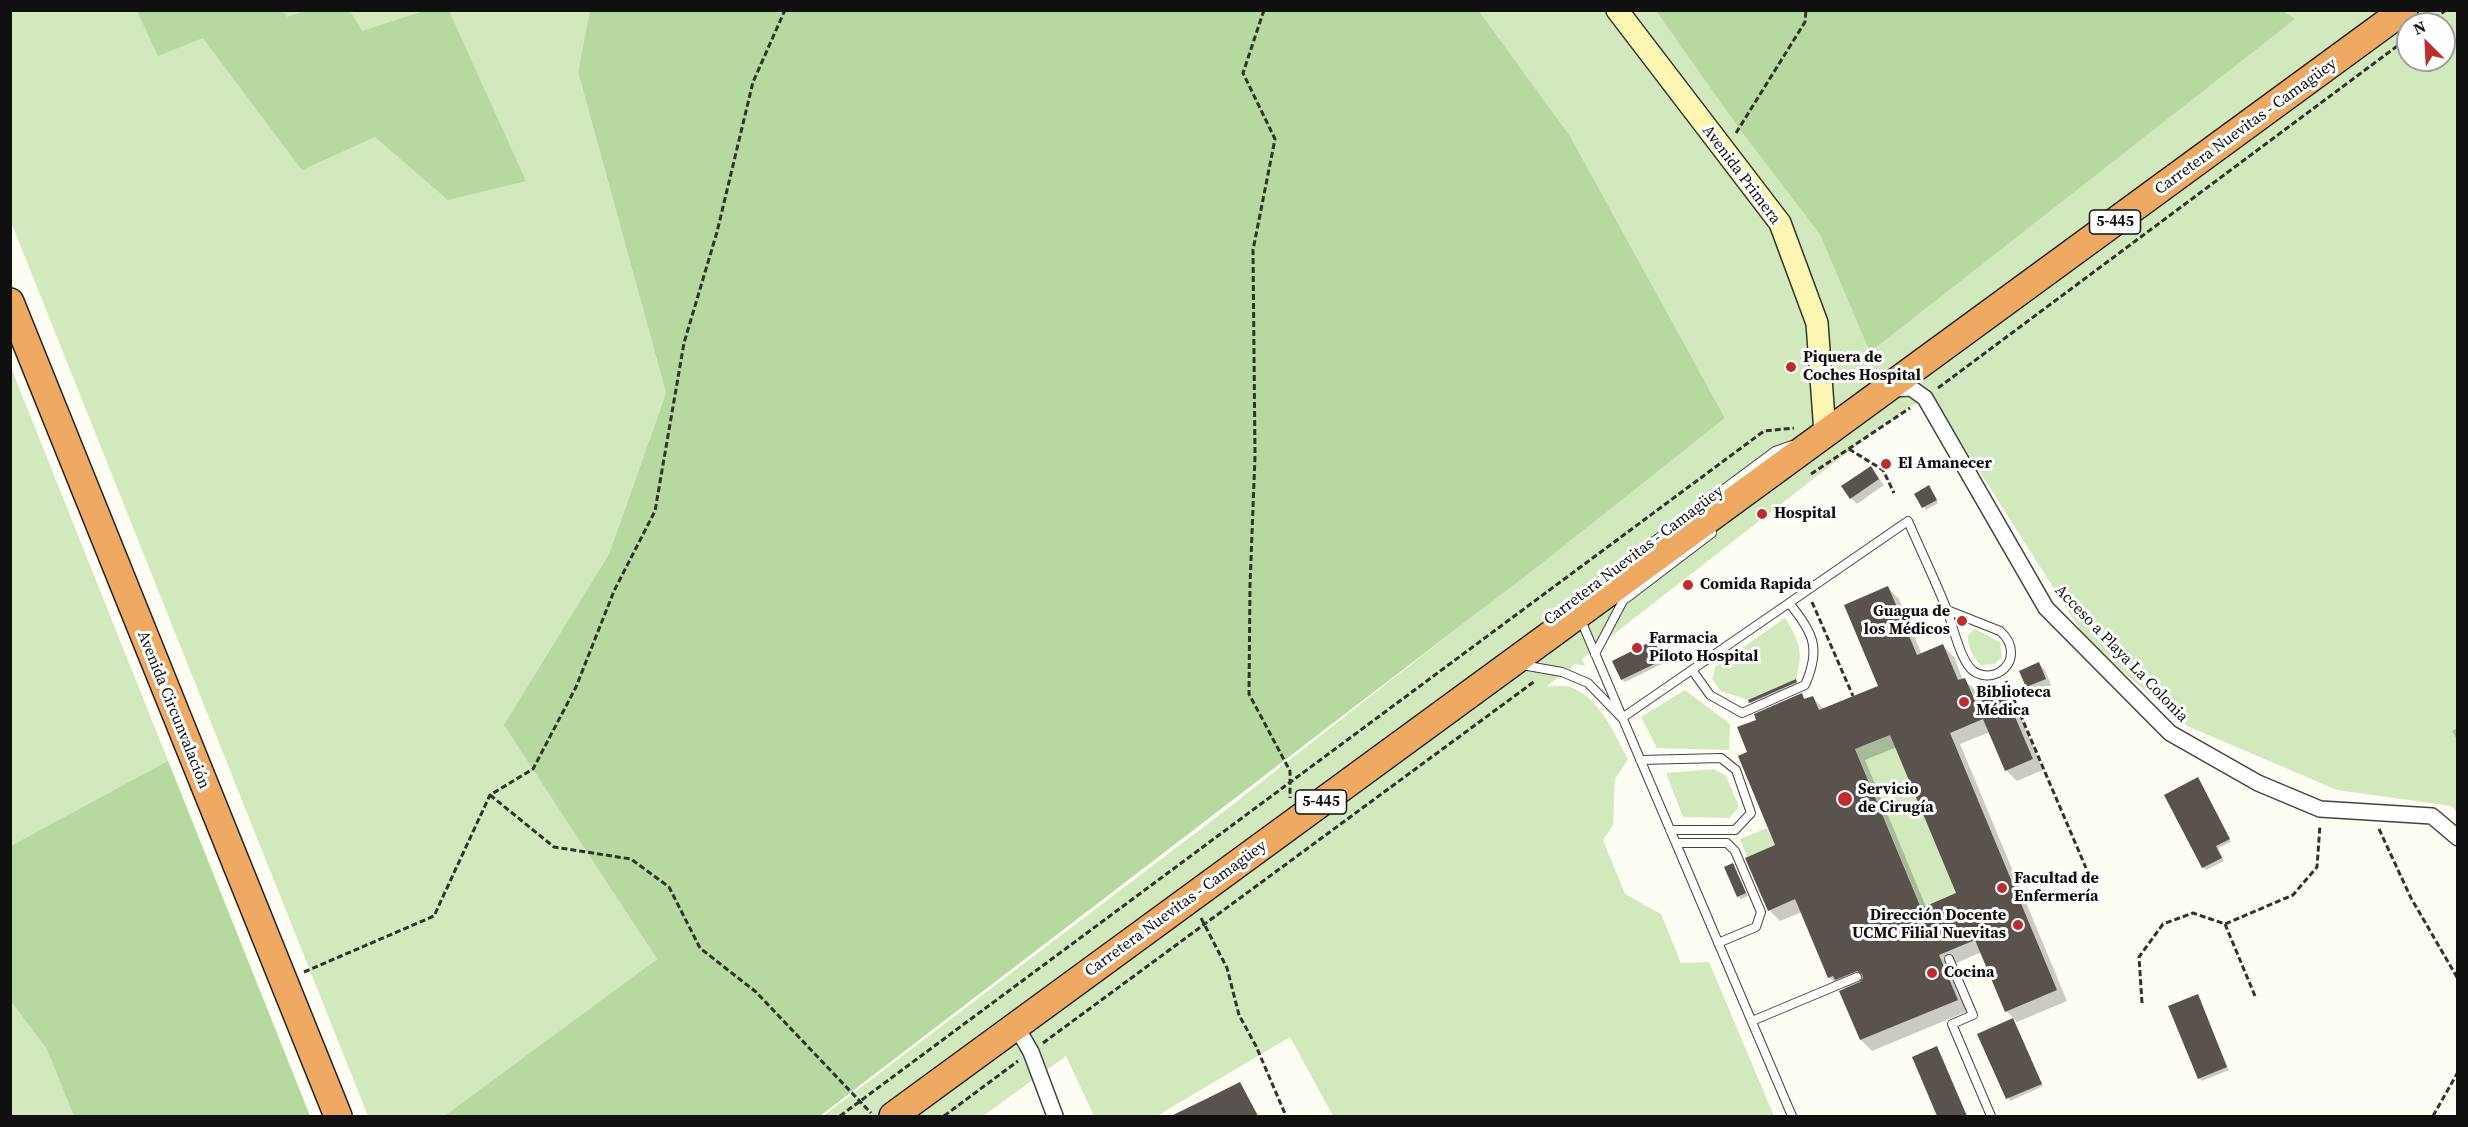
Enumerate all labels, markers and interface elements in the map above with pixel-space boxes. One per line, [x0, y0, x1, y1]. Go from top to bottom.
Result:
north arrow [2396, 12, 2456, 72]
text: N [2410, 15, 2429, 40]
street label: Carretera Nuevitas - Camagüey [2151, 55, 2341, 199]
street label: Avenida Primera [1698, 122, 1784, 228]
road number: 5-445 [2090, 210, 2140, 234]
place label: Piquera de Coches Hospital [1803, 348, 1921, 386]
marker: Piquera de Coches Hospital [1784, 360, 1798, 374]
place label: El Amanecer [1898, 454, 1992, 474]
marker: El Amanecer [1879, 457, 1893, 471]
street label: Carretera Nuevitas - Camagüey [1540, 482, 1728, 630]
place label: Hospital [1774, 504, 1836, 524]
marker: Hospital [1755, 507, 1769, 521]
place label: Comida Rapida [1700, 575, 1811, 595]
marker: Comida Rapida [1681, 578, 1695, 592]
street label: Acceso a Playa La Colonia [2050, 581, 2192, 727]
place label: Guagua de los Médicos [1864, 602, 1950, 640]
marker: Guagua de los Médicos [1955, 614, 1969, 628]
street label: Avenida Circunvalación [133, 628, 213, 792]
place label: Farmacia Piloto Hospital [1649, 629, 1758, 667]
marker: Farmacia Piloto Hospital [1630, 641, 1644, 655]
place label: Biblioteca Médica [1976, 683, 2051, 721]
marker: Biblioteca Médica [1957, 695, 1971, 709]
place label: Servicio de Cirugía [1858, 780, 1934, 818]
road number: 5-445 [1296, 790, 1346, 814]
marker: Servicio de Cirugía [1836, 790, 1854, 808]
street label: Carretera Nuevitas - Camagüey [1081, 837, 1271, 981]
place label: Facultad de Enfermería [2014, 869, 2099, 907]
marker: Facultad de Enfermería [1995, 881, 2009, 895]
place label: Dirección Docente UCMC Filial Nuevitas [1852, 906, 2006, 944]
marker: Dirección Docente UCMC Filial Nuevitas [2011, 918, 2025, 932]
place label: Cocina [1944, 963, 1995, 983]
marker: Cocina [1925, 966, 1939, 980]

